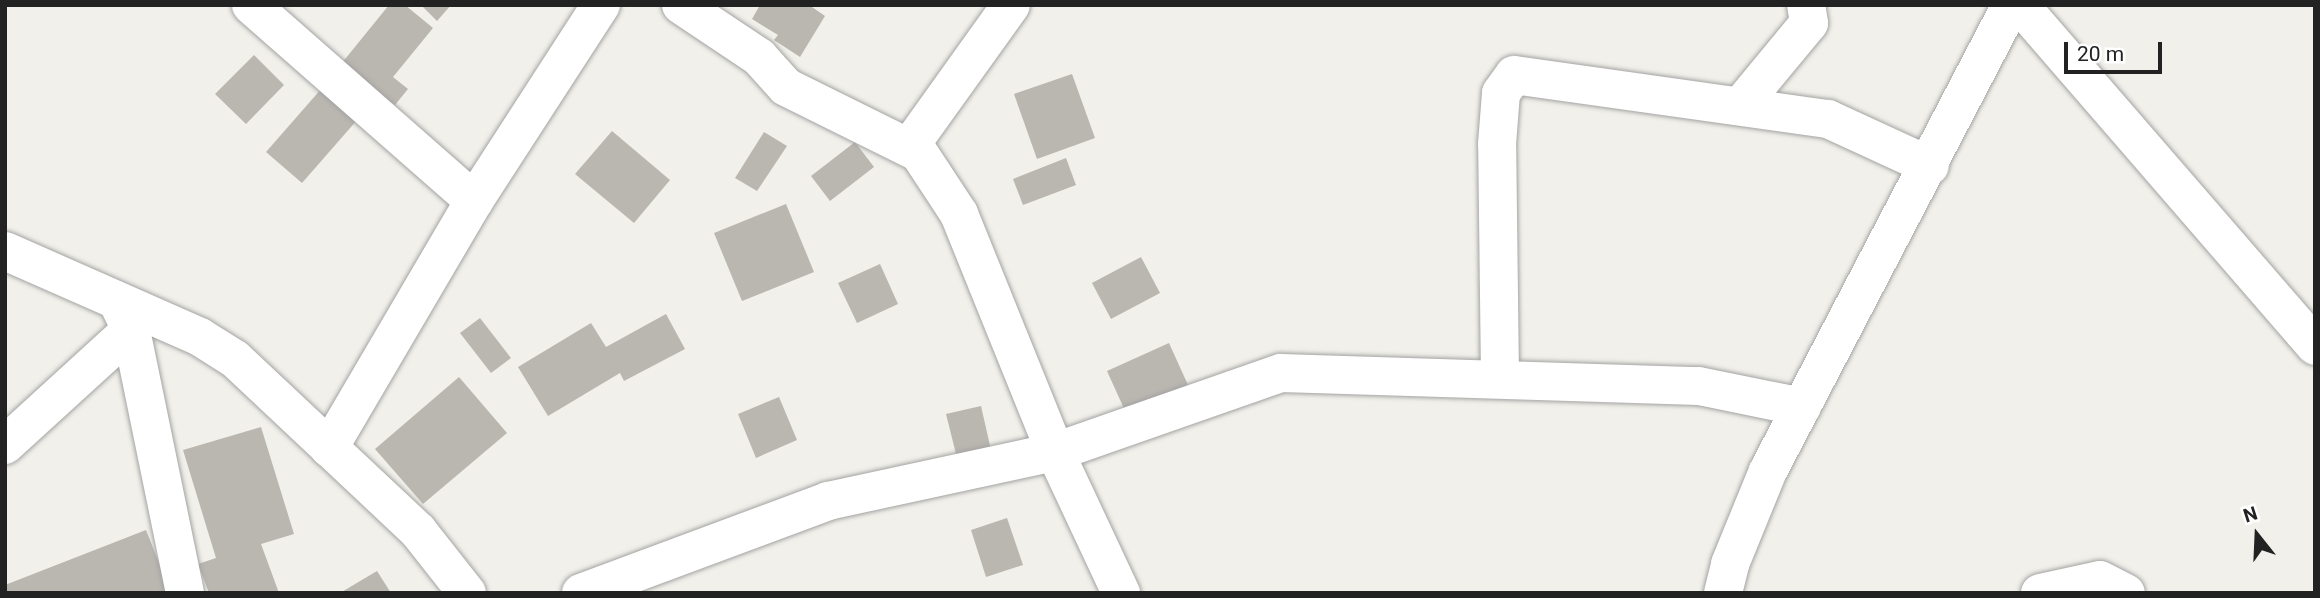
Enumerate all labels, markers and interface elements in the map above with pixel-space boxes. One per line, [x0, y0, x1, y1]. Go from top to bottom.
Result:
scale bar [2068, 28, 2166, 72]
text: 20 m [2077, 42, 2124, 66]
north arrow [2222, 500, 2292, 570]
text: N [2240, 502, 2260, 528]

